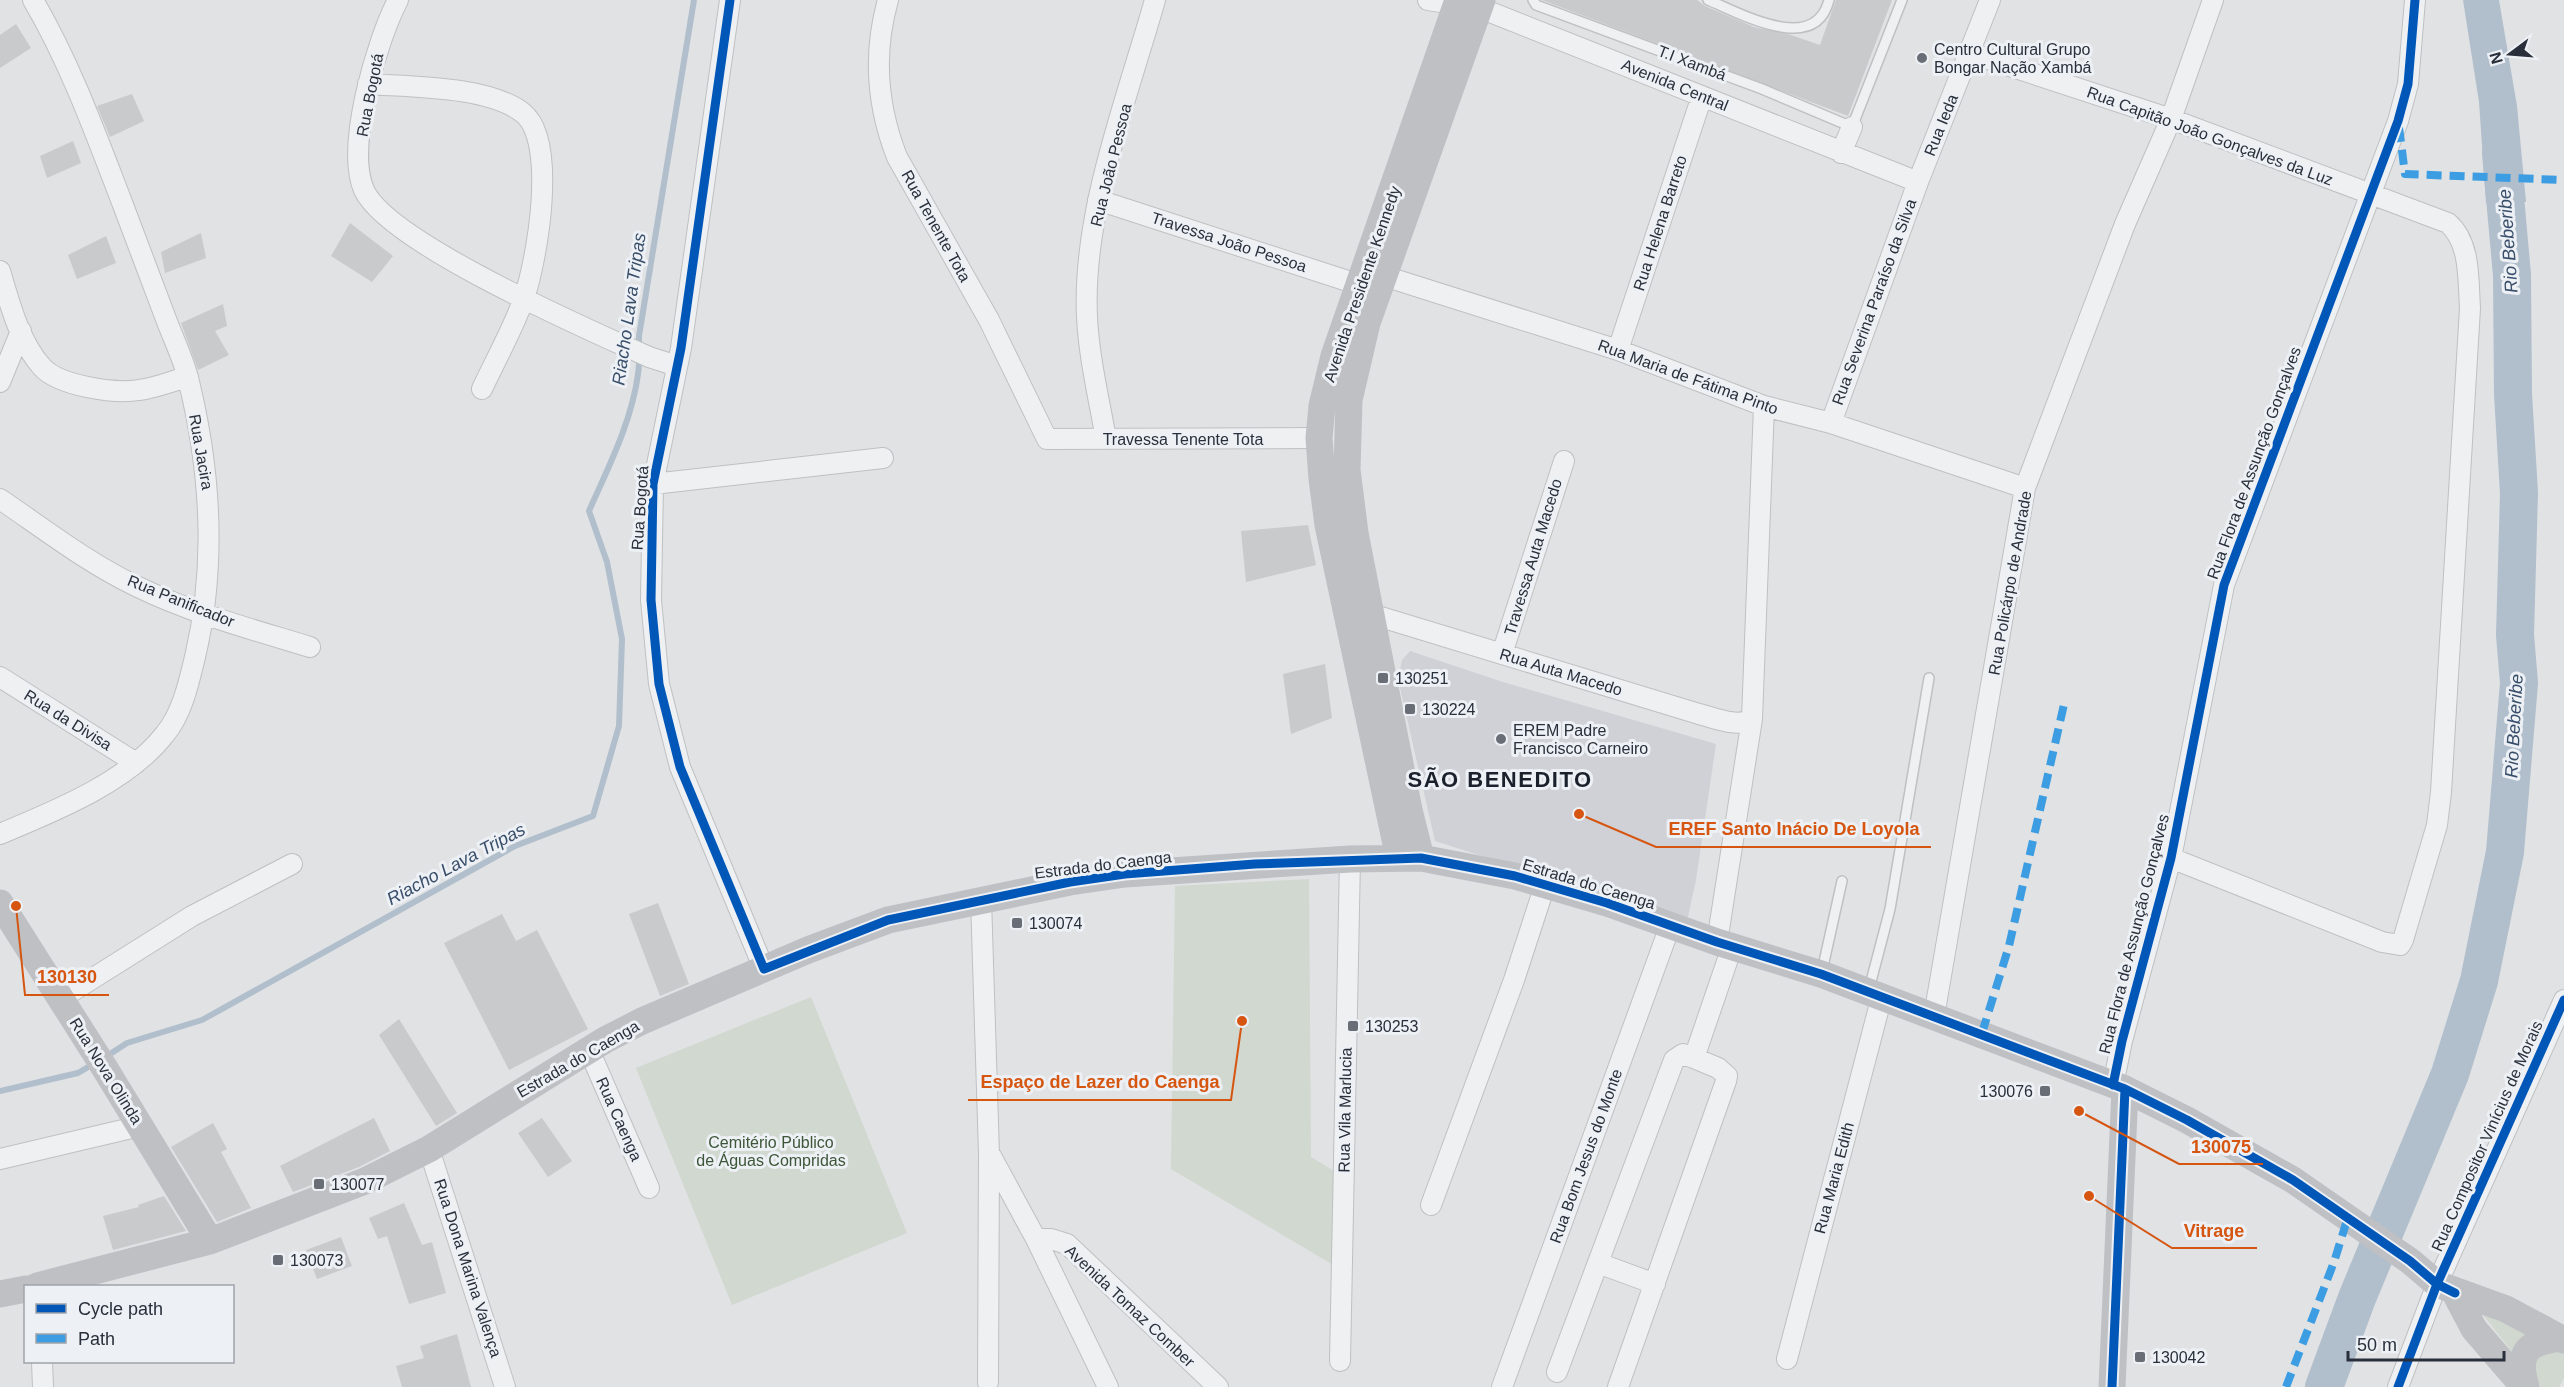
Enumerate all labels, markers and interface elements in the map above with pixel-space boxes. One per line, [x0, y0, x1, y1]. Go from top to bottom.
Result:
north arrow [2480, 24, 2540, 84]
place label: Centro Cultural Grupo Bongar Nação Xambá [1934, 41, 2092, 76]
street label: T.I Xambá [1655, 42, 1729, 84]
text: N [2486, 50, 2506, 66]
marker: Centro Cultural Grupo Bongar Nação Xambá [1915, 51, 1929, 65]
street label: Rua Bogotá [354, 52, 386, 138]
street label: Avenida Central [1619, 56, 1731, 114]
street label: Rua Capitão João Gonçalves da Luz [2085, 83, 2335, 189]
street label: Rua Ieda [1921, 92, 1961, 158]
street label: Rua João Pessoa [1087, 102, 1135, 228]
street label: Rua Helena Barreto [1630, 153, 1690, 293]
street label: Rua Tenente Tota [898, 167, 974, 285]
street label: Avenida Presidente Kennedy [1320, 184, 1404, 384]
water label: Rio Beberibe [2494, 188, 2522, 294]
street label: Rua Severina Paraíso da Silva [1829, 197, 1919, 407]
street label: Travessa João Pessoa [1149, 209, 1309, 275]
water label: Riacho Lava Tripas [608, 231, 650, 387]
street label: Rua Maria de Fátima Pinto [1596, 336, 1780, 418]
street label: Rua Flora de Assunção Gonçalves [2204, 344, 2304, 582]
street label: Rua Jacira [186, 413, 216, 491]
street label: Travessa Tenente Tota [1103, 431, 1263, 448]
street label: Rua Bogotá [629, 465, 651, 551]
street label: Travessa Auta Macedo [1501, 476, 1565, 637]
street label: Rua Policárpo de Andrade [1985, 489, 2035, 676]
street label: Rua Panificador [125, 572, 238, 630]
street label: Rua Auta Macedo [1498, 645, 1624, 699]
place label: 130251 [1395, 670, 1448, 687]
marker: 130251 [1376, 671, 1390, 685]
water label: Rio Beberibe [2501, 674, 2527, 778]
street label: Rua da Divisa [21, 686, 115, 754]
place label: 130224 [1422, 701, 1475, 718]
marker: 130224 [1403, 702, 1417, 716]
place label: EREM Padre Francisco Carneiro [1513, 722, 1648, 757]
marker: EREM Padre Francisco Carneiro [1494, 732, 1508, 746]
district label: SÃO BENEDITO [1407, 767, 1593, 792]
callout: EREF Santo Inácio De Loyola [1656, 811, 1931, 847]
street label: Rua Flora de Assunção Gonçalves [2096, 812, 2172, 1056]
water label: Riacho Lava Tripas [383, 819, 529, 909]
text: EREF Santo Inácio De Loyola [1668, 819, 1921, 839]
street label: Estrada do Caenga [1034, 848, 1173, 882]
street label: Estrada do Caenga [1521, 856, 1658, 912]
place label: 130074 [1029, 915, 1082, 932]
marker: 130074 [1010, 916, 1024, 930]
callout: 130130 [25, 959, 109, 995]
text: 130130 [37, 967, 97, 987]
street label: Rua Nova Olinda [67, 1015, 146, 1127]
street label: Estrada do Caenga [514, 1017, 642, 1101]
place label: 130253 [1365, 1018, 1418, 1035]
street label: Rua Compositor Vinícius de Morais [2428, 1018, 2546, 1254]
marker: 130253 [1346, 1019, 1360, 1033]
street label: Rua Vila Marlucia [1335, 1047, 1355, 1173]
callout: Espaço de Lazer do Caenga [968, 1064, 1231, 1100]
street label: Rua Bom Jesus do Monte [1547, 1067, 1626, 1245]
text: Espaço de Lazer do Caenga [980, 1072, 1221, 1092]
street label: Rua Caenga [593, 1075, 645, 1164]
place label: 130076 [1980, 1083, 2033, 1100]
marker: 130076 [2038, 1084, 2052, 1098]
street label: Rua Maria Edith [1811, 1120, 1857, 1236]
callout: 130075 [2179, 1128, 2263, 1164]
park label: Cemitério Público de Águas Compridas [696, 1134, 846, 1169]
text: 130075 [2191, 1137, 2251, 1157]
place label: 130077 [331, 1176, 384, 1193]
marker: 130077 [312, 1177, 326, 1191]
street label: Rua Dona Marina Valença [431, 1177, 505, 1359]
callout: Vitrage [2172, 1212, 2257, 1248]
text: Vitrage [2184, 1221, 2244, 1241]
street label: Avenida Tomaz Comber [1062, 1242, 1199, 1371]
place label: 130073 [290, 1252, 343, 1269]
marker: 130073 [271, 1253, 285, 1267]
legend [24, 1285, 234, 1363]
text: Cycle path [78, 1299, 163, 1319]
scale bar [2348, 1324, 2504, 1362]
text: Path [78, 1329, 115, 1349]
text: 50 m [2357, 1335, 2397, 1355]
place label: 130042 [2152, 1349, 2205, 1366]
marker: 130042 [2133, 1350, 2147, 1364]

